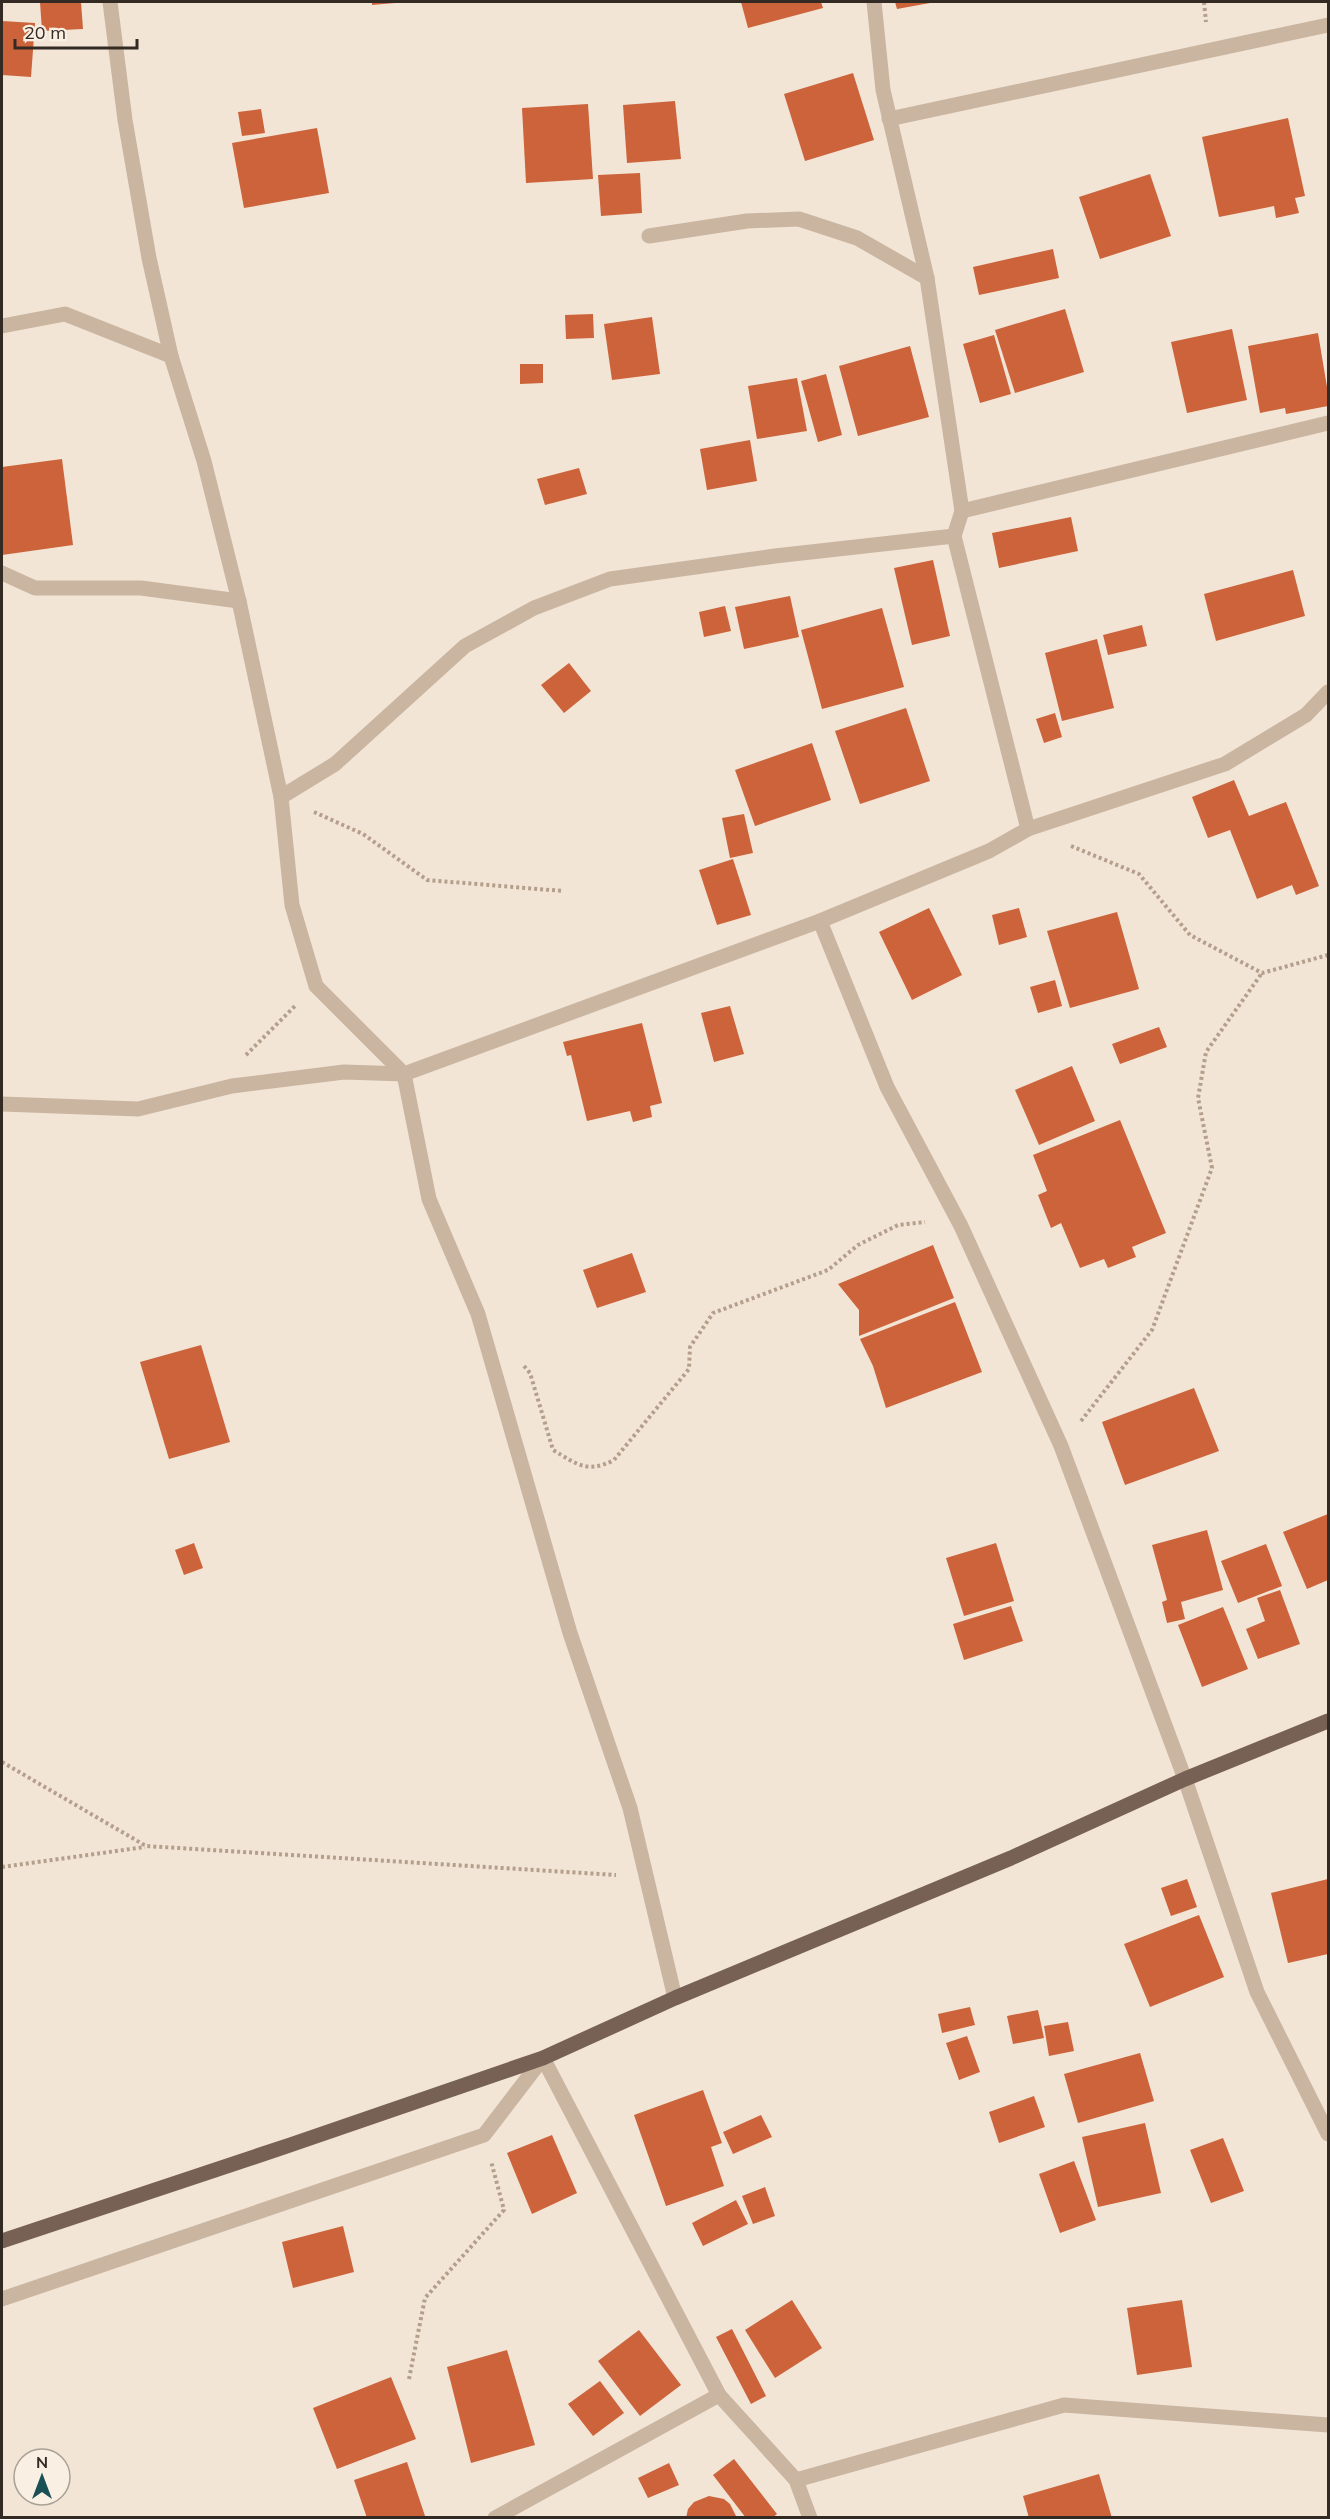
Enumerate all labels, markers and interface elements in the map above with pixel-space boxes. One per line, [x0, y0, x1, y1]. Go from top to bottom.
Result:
scale bar [15, 12, 136, 50]
text: 20 m [24, 21, 66, 44]
north arrow [12, 2447, 72, 2507]
text: N [36, 2452, 48, 2472]

